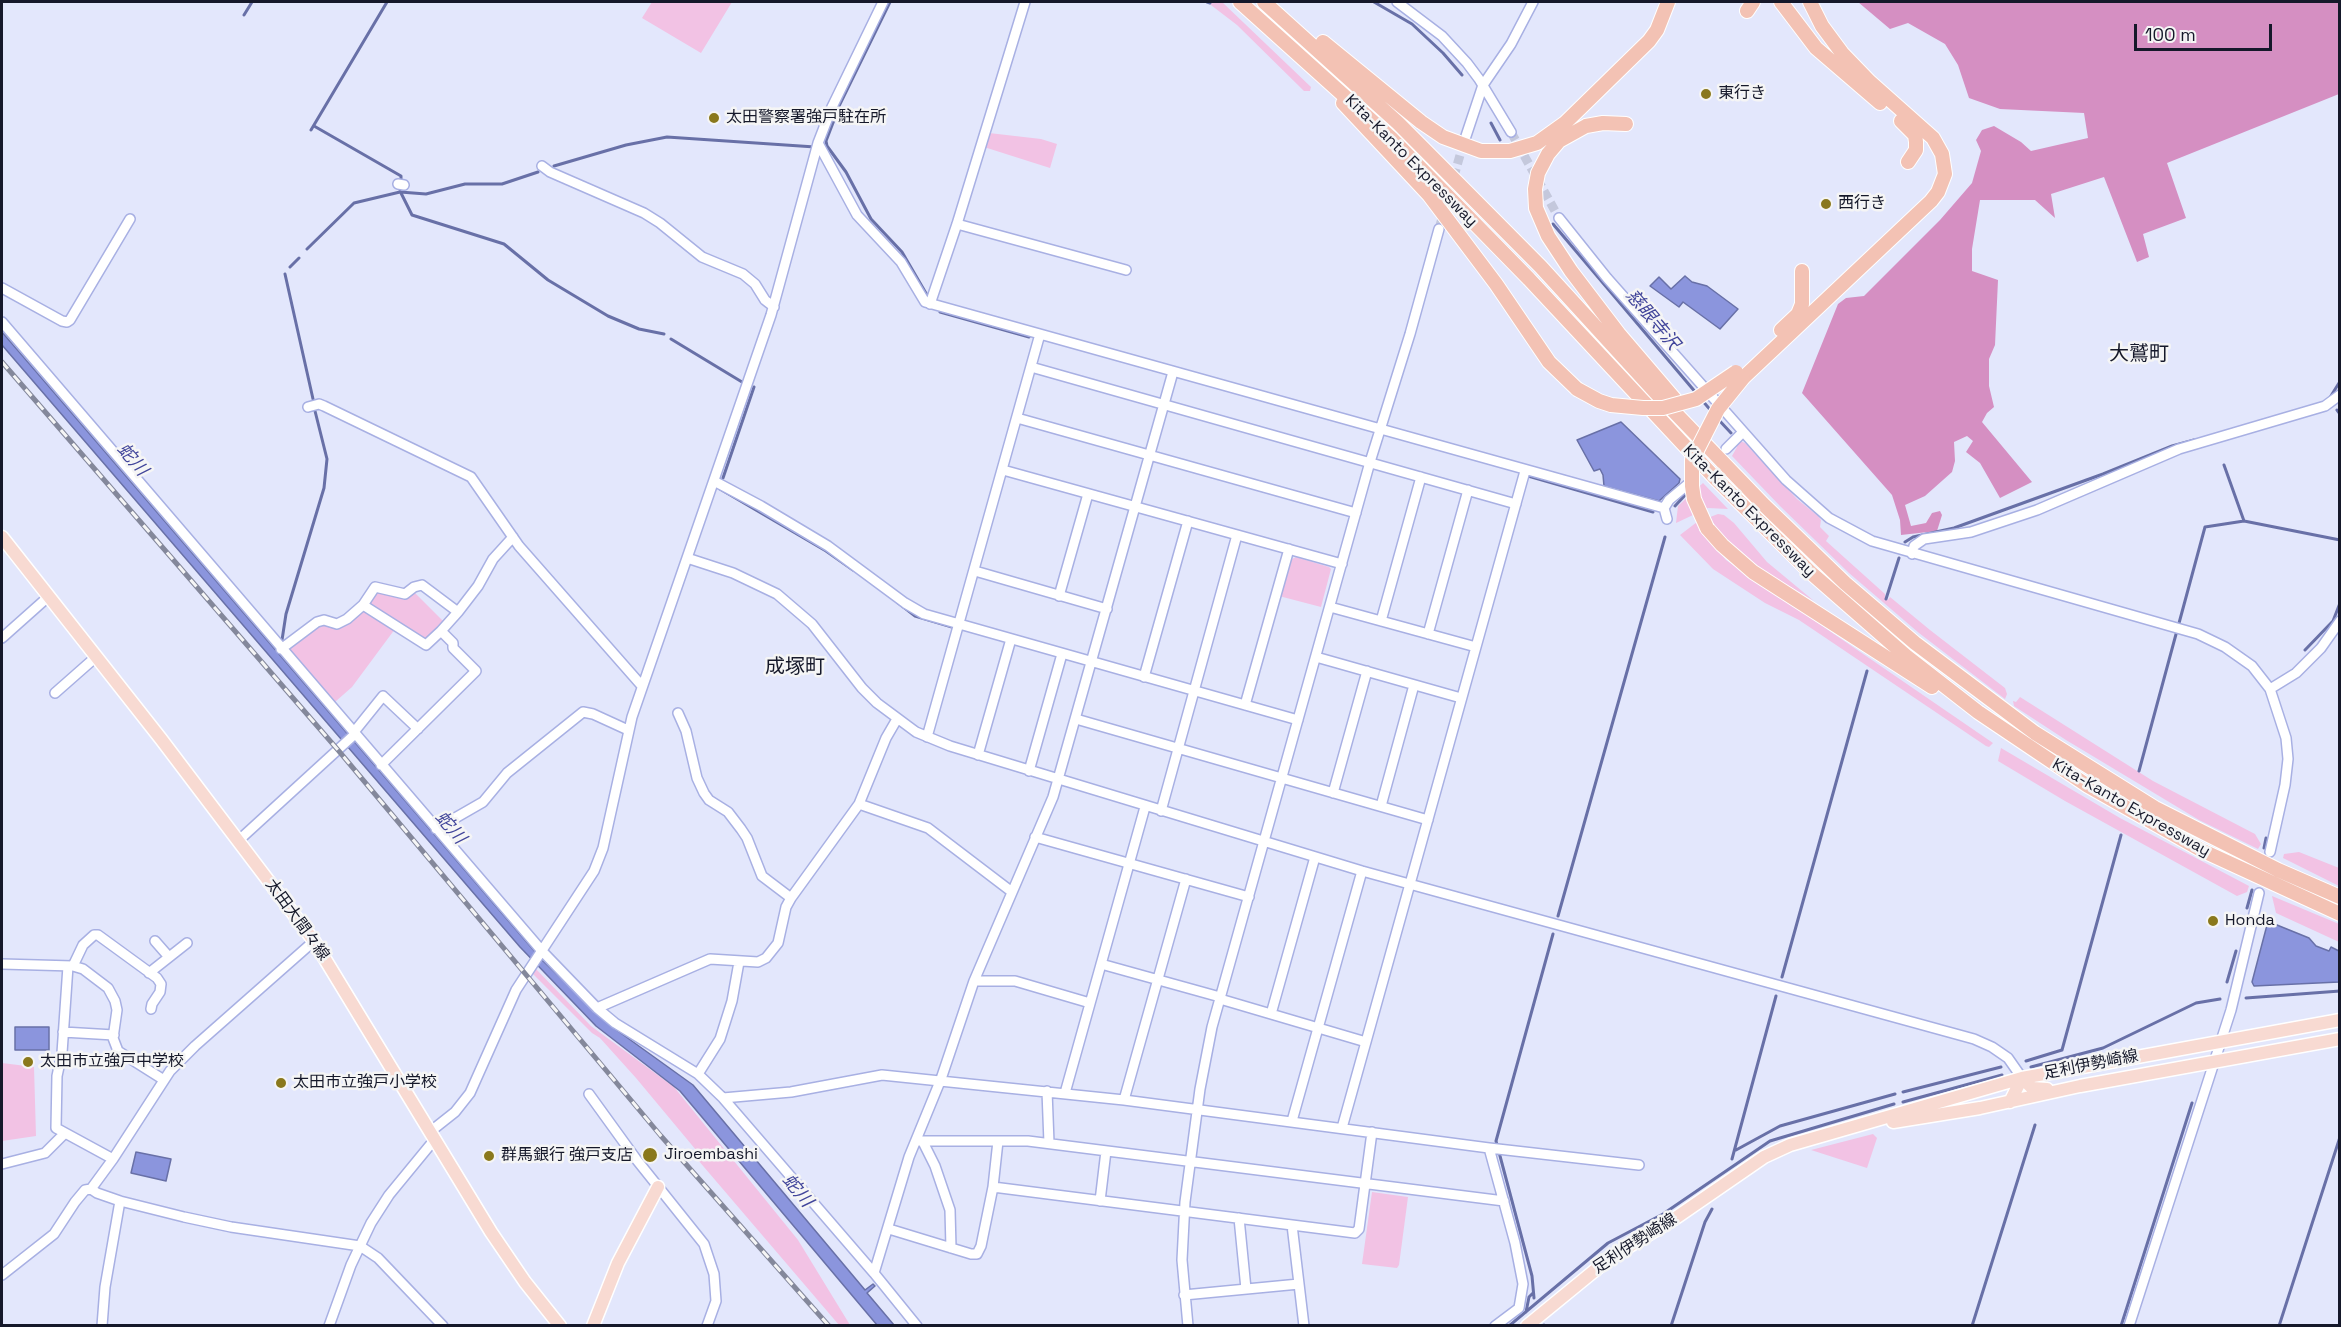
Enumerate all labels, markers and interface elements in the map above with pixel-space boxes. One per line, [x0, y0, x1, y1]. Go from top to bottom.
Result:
scale bar [2137, 12, 2275, 50]
text: 100 m [2145, 23, 2196, 46]
place label: 東行き [1718, 84, 1766, 104]
marker: 東行き [1699, 87, 1713, 101]
street label: Kita-Kanto Expressway [1341, 91, 1481, 231]
place label: 太田警察署強戸駐在所 [726, 108, 886, 128]
marker: 太田警察署強戸駐在所 [707, 111, 721, 125]
place label: 西行き [1838, 194, 1886, 214]
marker: 西行き [1819, 197, 1833, 211]
water label: 慈眼寺沢 [1621, 285, 1683, 355]
district label: 大鷲町 [2109, 343, 2169, 367]
water label: 蛇川 [112, 439, 152, 481]
street label: Kita-Kanto Expressway [1679, 441, 1819, 581]
district label: 成塚町 [765, 656, 825, 680]
street label: Kita-Kanto Expressway [2049, 755, 2213, 861]
water label: 蛇川 [430, 807, 470, 849]
street label: 太田大間々線 [261, 876, 333, 964]
place label: Honda [2225, 911, 2275, 931]
marker: Honda [2206, 914, 2220, 928]
street label: 足利伊勢崎線 [2042, 1046, 2140, 1084]
place label: 太田市立強戸中学校 [40, 1052, 184, 1072]
marker: 太田市立強戸中学校 [21, 1055, 35, 1069]
place label: 太田市立強戸小学校 [293, 1073, 437, 1093]
marker: 太田市立強戸小学校 [274, 1076, 288, 1090]
place label: Jiroembashi [664, 1145, 758, 1165]
place label: 群馬銀行 強戸支店 [501, 1146, 633, 1166]
marker: Jiroembashi [641, 1146, 659, 1164]
marker: 群馬銀行 強戸支店 [482, 1149, 496, 1163]
water label: 蛇川 [777, 1170, 817, 1212]
street label: 足利伊勢崎線 [1590, 1210, 1680, 1278]

